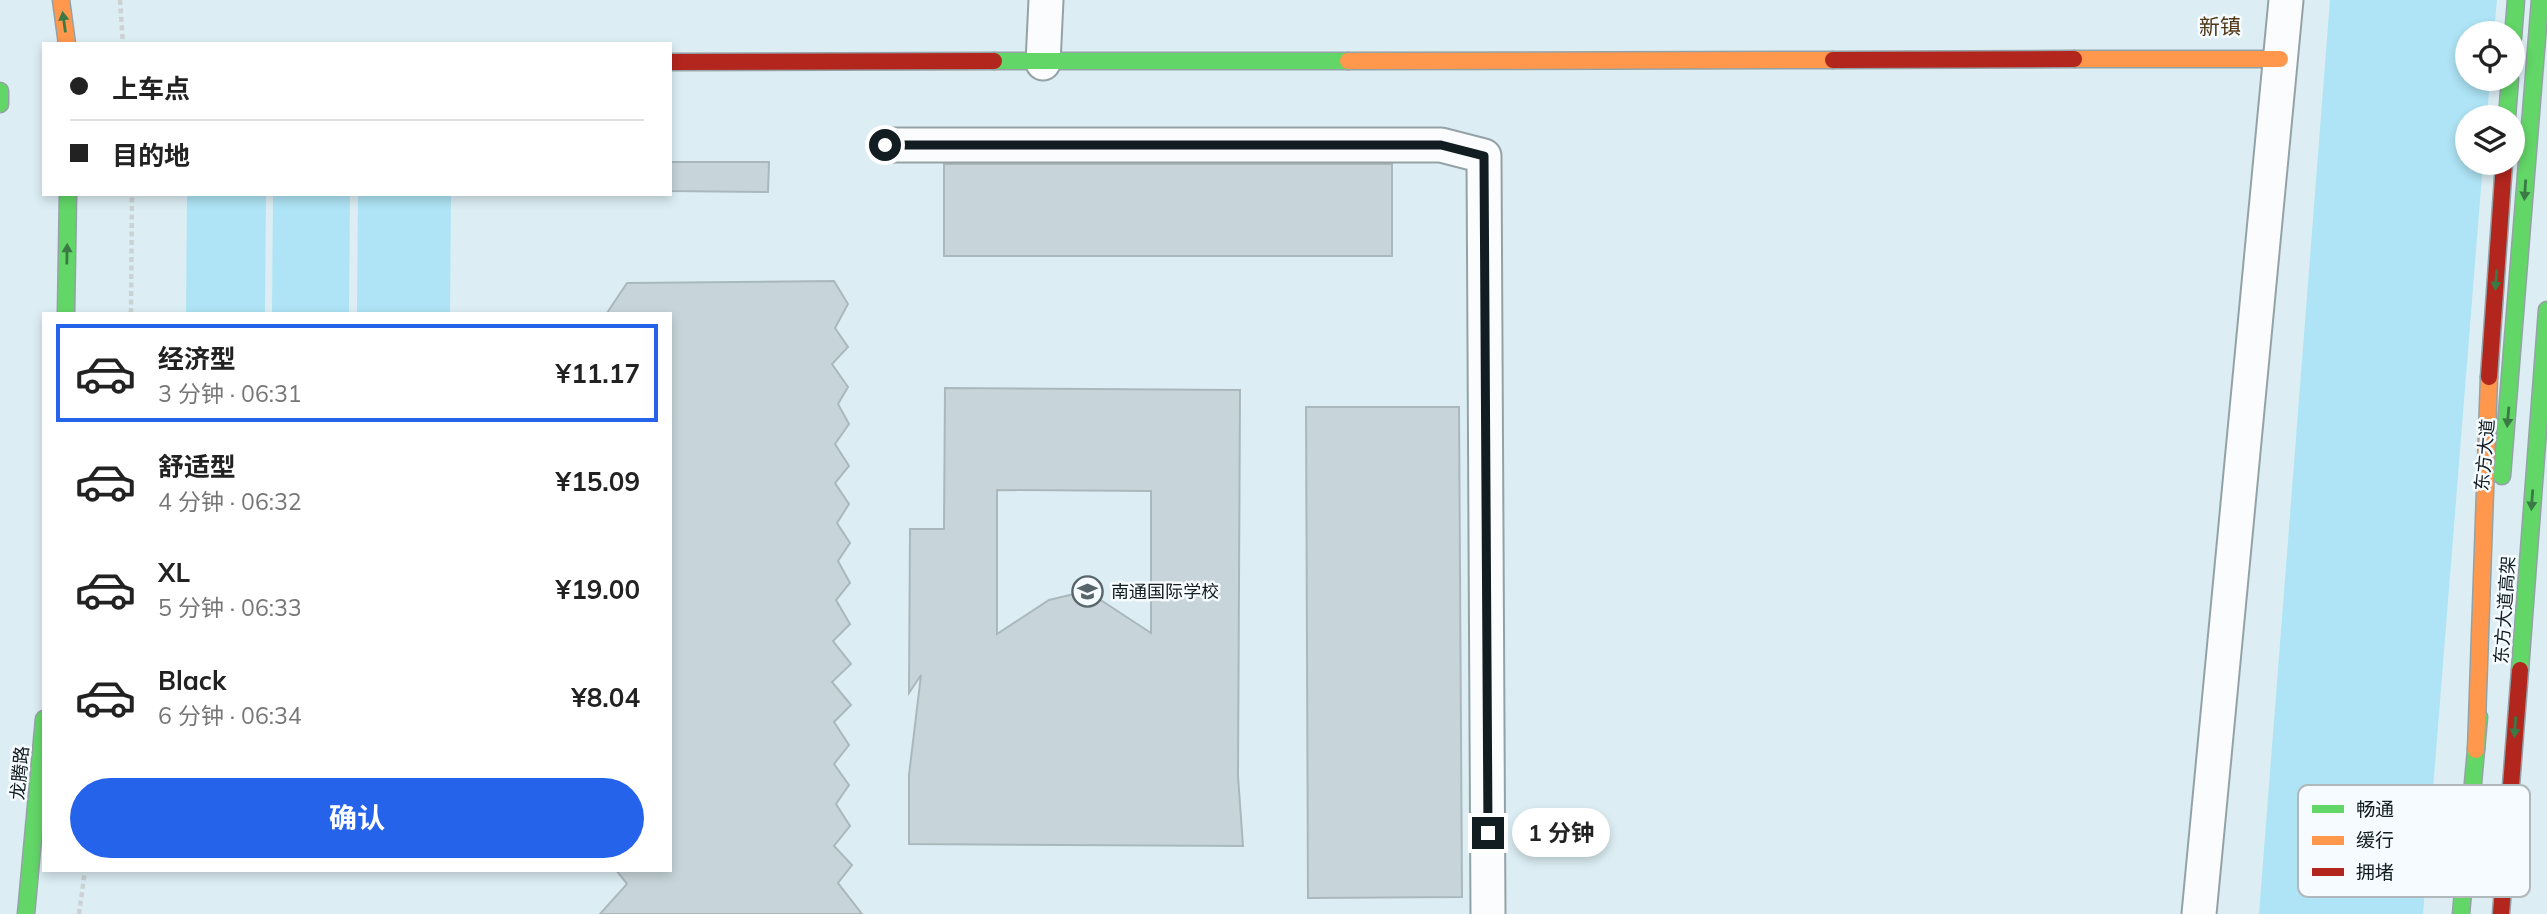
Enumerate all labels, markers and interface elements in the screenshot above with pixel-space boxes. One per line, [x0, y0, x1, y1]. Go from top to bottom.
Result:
one-way arrow [58, 11, 69, 33]
district label: 新镇 [2199, 13, 2241, 39]
map controls [2455, 21, 2525, 175]
button: locate [2455, 21, 2525, 91]
text: 上车点 [112, 72, 190, 105]
button: layers [2455, 105, 2525, 175]
route start [869, 129, 901, 161]
text: 目的地 [112, 139, 190, 172]
one-way arrow [2520, 179, 2531, 201]
one-way arrow [61, 243, 73, 265]
one-way arrow [2490, 269, 2501, 291]
icon: car [74, 342, 137, 405]
text: 经济型 [158, 342, 236, 375]
text: ¥11.17 [556, 357, 640, 390]
text: 3 分钟 · 06:31 [158, 379, 302, 408]
one-way arrow [2502, 406, 2513, 428]
street label: 东方大道 [2470, 418, 2499, 492]
icon: car [74, 450, 137, 513]
text: 舒适型 [158, 450, 236, 483]
text: ¥15.09 [556, 465, 640, 498]
text: 4 分钟 · 06:32 [158, 487, 302, 516]
one-way arrow [2526, 489, 2537, 511]
street label: 东方大道高架 [2489, 555, 2520, 665]
text: XL [158, 556, 190, 589]
icon: car [74, 558, 137, 621]
text: ¥19.00 [556, 573, 640, 606]
school or university icon: 南通国际学校 [1071, 575, 1105, 609]
place label: 南通国际学校 [1111, 580, 1219, 603]
text: 5 分钟 · 06:33 [158, 593, 302, 622]
text: Black [158, 664, 226, 697]
icon: car [74, 666, 137, 729]
text: ¥8.04 [571, 681, 640, 714]
text: 6 分钟 · 06:34 [158, 701, 302, 730]
one-way arrow [2509, 716, 2520, 738]
street label: 龙腾路 [6, 745, 33, 801]
button: 确认 [70, 778, 644, 858]
legend [2298, 785, 2530, 897]
text: 畅通 [2356, 797, 2394, 821]
callout: 1 分钟 [1512, 808, 1610, 858]
route end [1472, 817, 1504, 849]
text: 1 分钟 [1528, 818, 1594, 847]
text: 缓行 [2356, 828, 2394, 852]
text: 拥堵 [2356, 860, 2394, 884]

